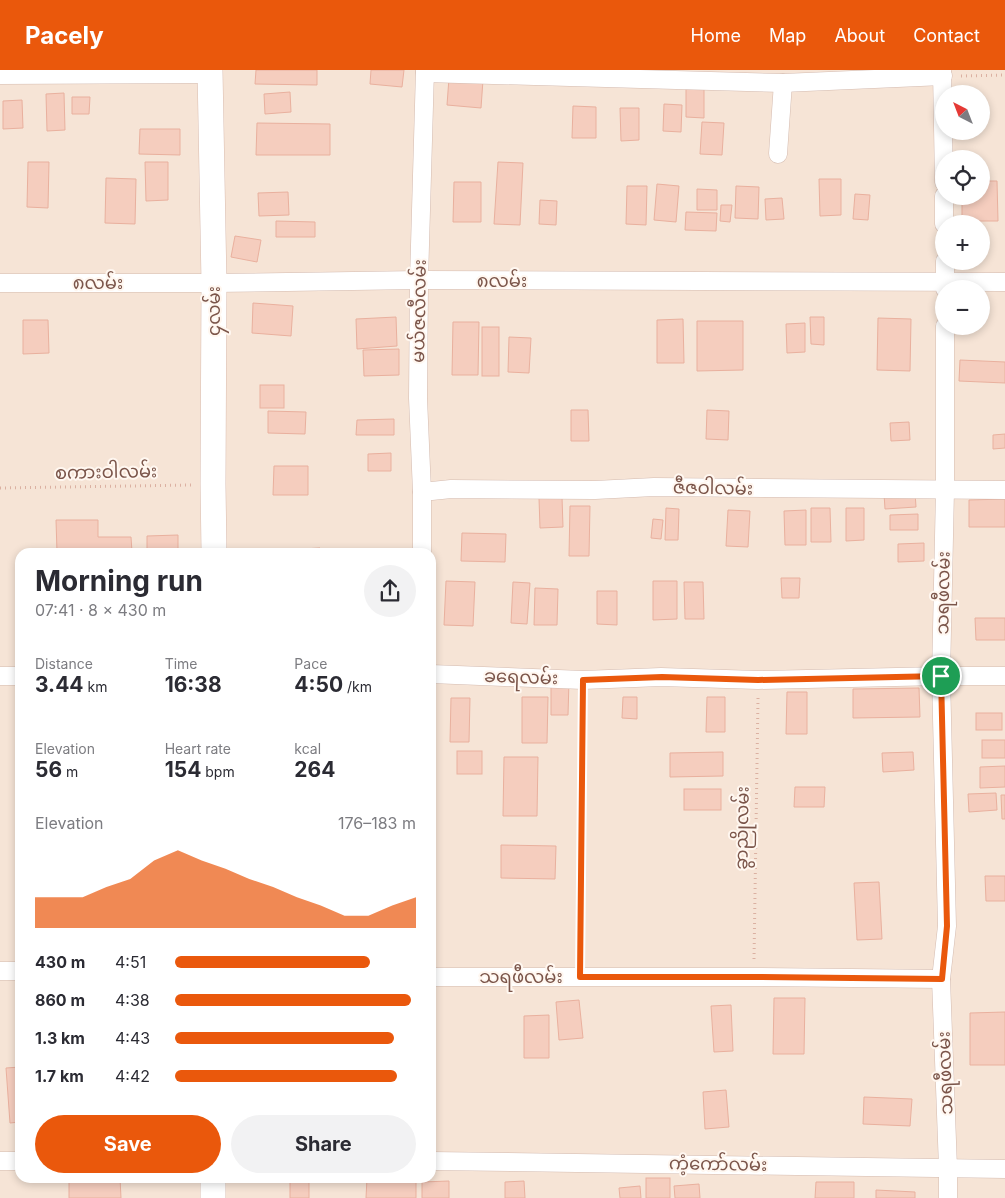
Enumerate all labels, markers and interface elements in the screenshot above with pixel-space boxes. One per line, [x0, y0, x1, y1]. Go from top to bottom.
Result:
text: Pacely [25, 21, 104, 50]
text: Home [691, 25, 741, 46]
text: Map [769, 25, 806, 46]
text: About [834, 25, 885, 46]
text: Contact [913, 25, 980, 46]
north arrow [935, 85, 990, 140]
map controls [935, 85, 990, 335]
button: locate [935, 150, 990, 205]
button: + [935, 215, 990, 270]
street label: မယ်ဇလီလမ်း [404, 259, 430, 363]
street label: ၈လမ်း [477, 268, 527, 291]
street label: ၈လမ်း [73, 270, 123, 293]
button: − [935, 280, 990, 335]
street label: ၄လမ်း [201, 286, 229, 336]
street label: စကားဝါလမ်း [55, 458, 157, 483]
street label: ဇီဇဝါလမ်း [673, 473, 753, 499]
street label: သရဖီလမ်း [928, 551, 959, 635]
text: Morning run [35, 564, 203, 598]
button: share [364, 565, 416, 617]
text: 07:41 · 8 × 430 m [35, 600, 166, 620]
text: Distance [35, 655, 93, 672]
text: Time [165, 655, 198, 672]
text: Pace [294, 655, 327, 672]
pin [920, 655, 962, 697]
icon: arrive [927, 662, 955, 690]
street label: ခရေလမ်း [483, 663, 559, 693]
text: 3.44 [35, 672, 84, 697]
text: 16:38 [165, 672, 222, 697]
text: 4:50 [294, 672, 343, 697]
text: km [84, 678, 107, 695]
text: /km [343, 678, 372, 695]
text: Elevation [35, 740, 95, 757]
text: Heart rate [165, 740, 231, 757]
text: kcal [294, 740, 321, 757]
text: 56 [35, 757, 62, 782]
text: 154 [165, 757, 201, 782]
text: 264 [294, 757, 335, 782]
text: m [62, 763, 78, 780]
text: bpm [201, 763, 235, 780]
street label: ခွာညိုလမ်း [727, 786, 758, 870]
text: Elevation [35, 813, 104, 833]
text: 176–183 m [338, 813, 416, 833]
text: 430 m [35, 952, 85, 972]
text: 4:51 [115, 952, 146, 972]
street label: သရဖီလမ်း [479, 963, 563, 992]
text: 860 m [35, 990, 85, 1010]
text: 4:38 [115, 990, 150, 1010]
text: 1.3 km [35, 1028, 85, 1048]
text: 4:43 [115, 1028, 150, 1048]
street label: သရဖီလမ်း [930, 1031, 961, 1115]
text: 1.7 km [35, 1066, 84, 1086]
text: 4:42 [115, 1066, 150, 1086]
button: Save [35, 1115, 221, 1173]
button: Share [231, 1115, 416, 1173]
street label: ကံ့ကော်လမ်း [669, 1150, 767, 1177]

